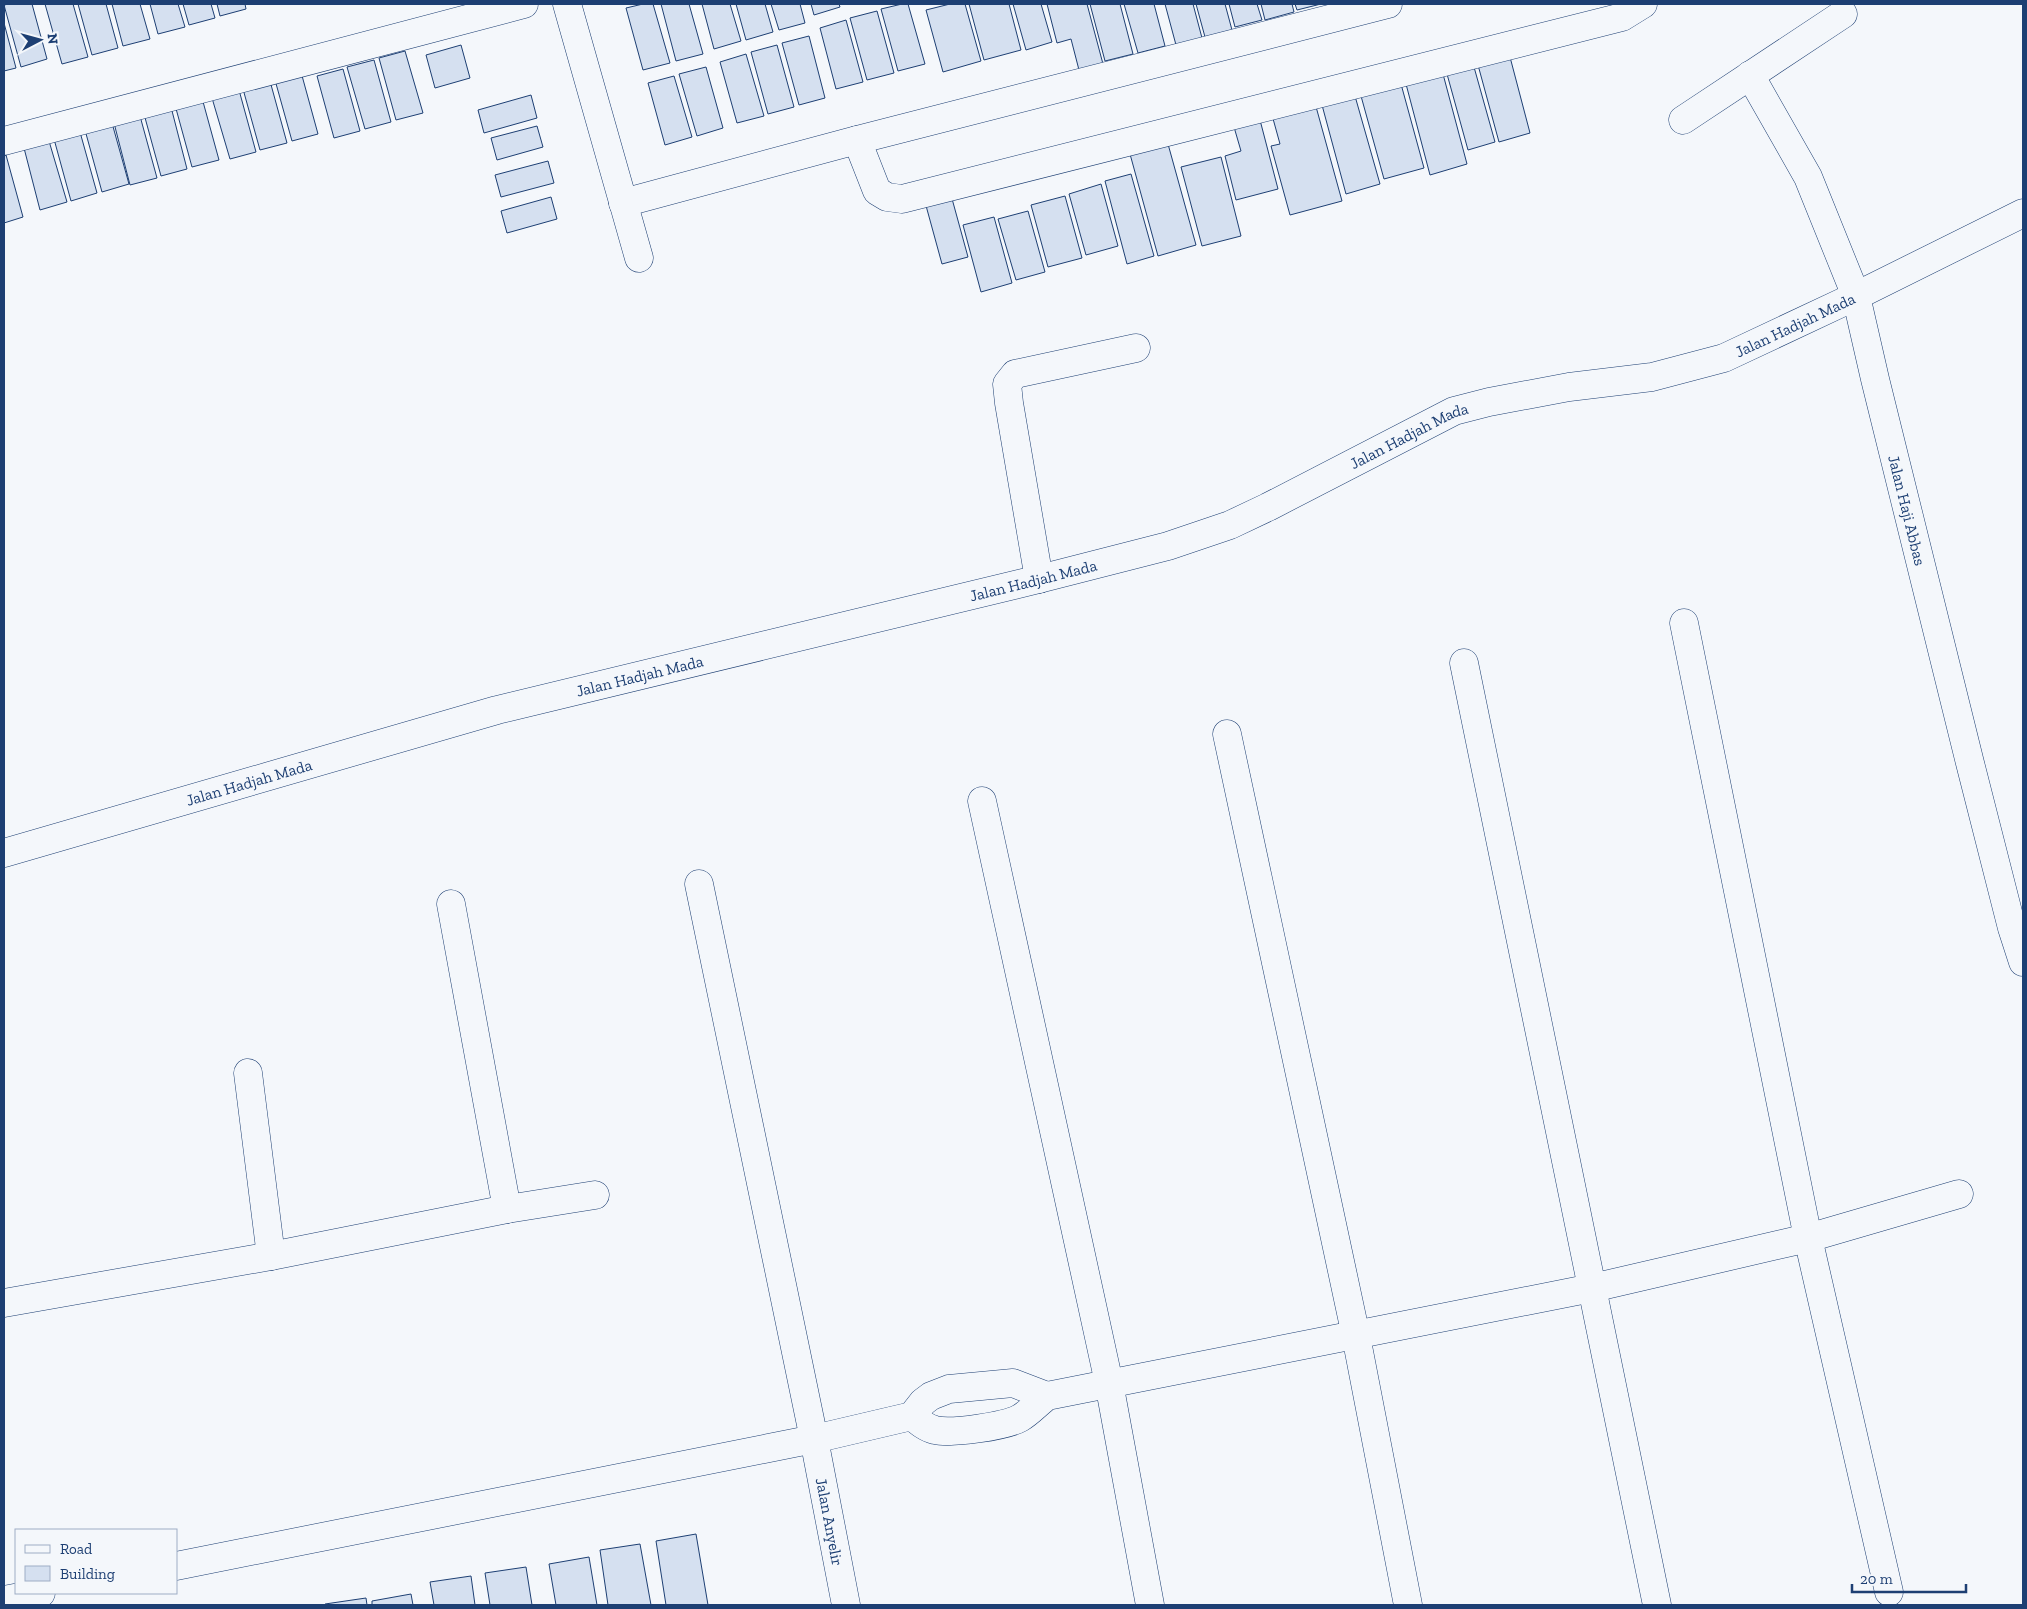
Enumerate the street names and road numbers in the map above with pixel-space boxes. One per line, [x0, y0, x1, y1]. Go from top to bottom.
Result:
street label: Jalan Hadjah Mada [1732, 289, 1859, 361]
street label: Jalan Hadjah Mada [1347, 399, 1471, 473]
street label: Jalan Haji Abbas [1884, 453, 1930, 567]
street label: Jalan Hadjah Mada [968, 556, 1099, 605]
street label: Jalan Hadjah Mada [574, 651, 706, 701]
street label: Jalan Hadjah Mada [184, 755, 315, 810]
street label: Jalan Anyelir [812, 1476, 847, 1568]

